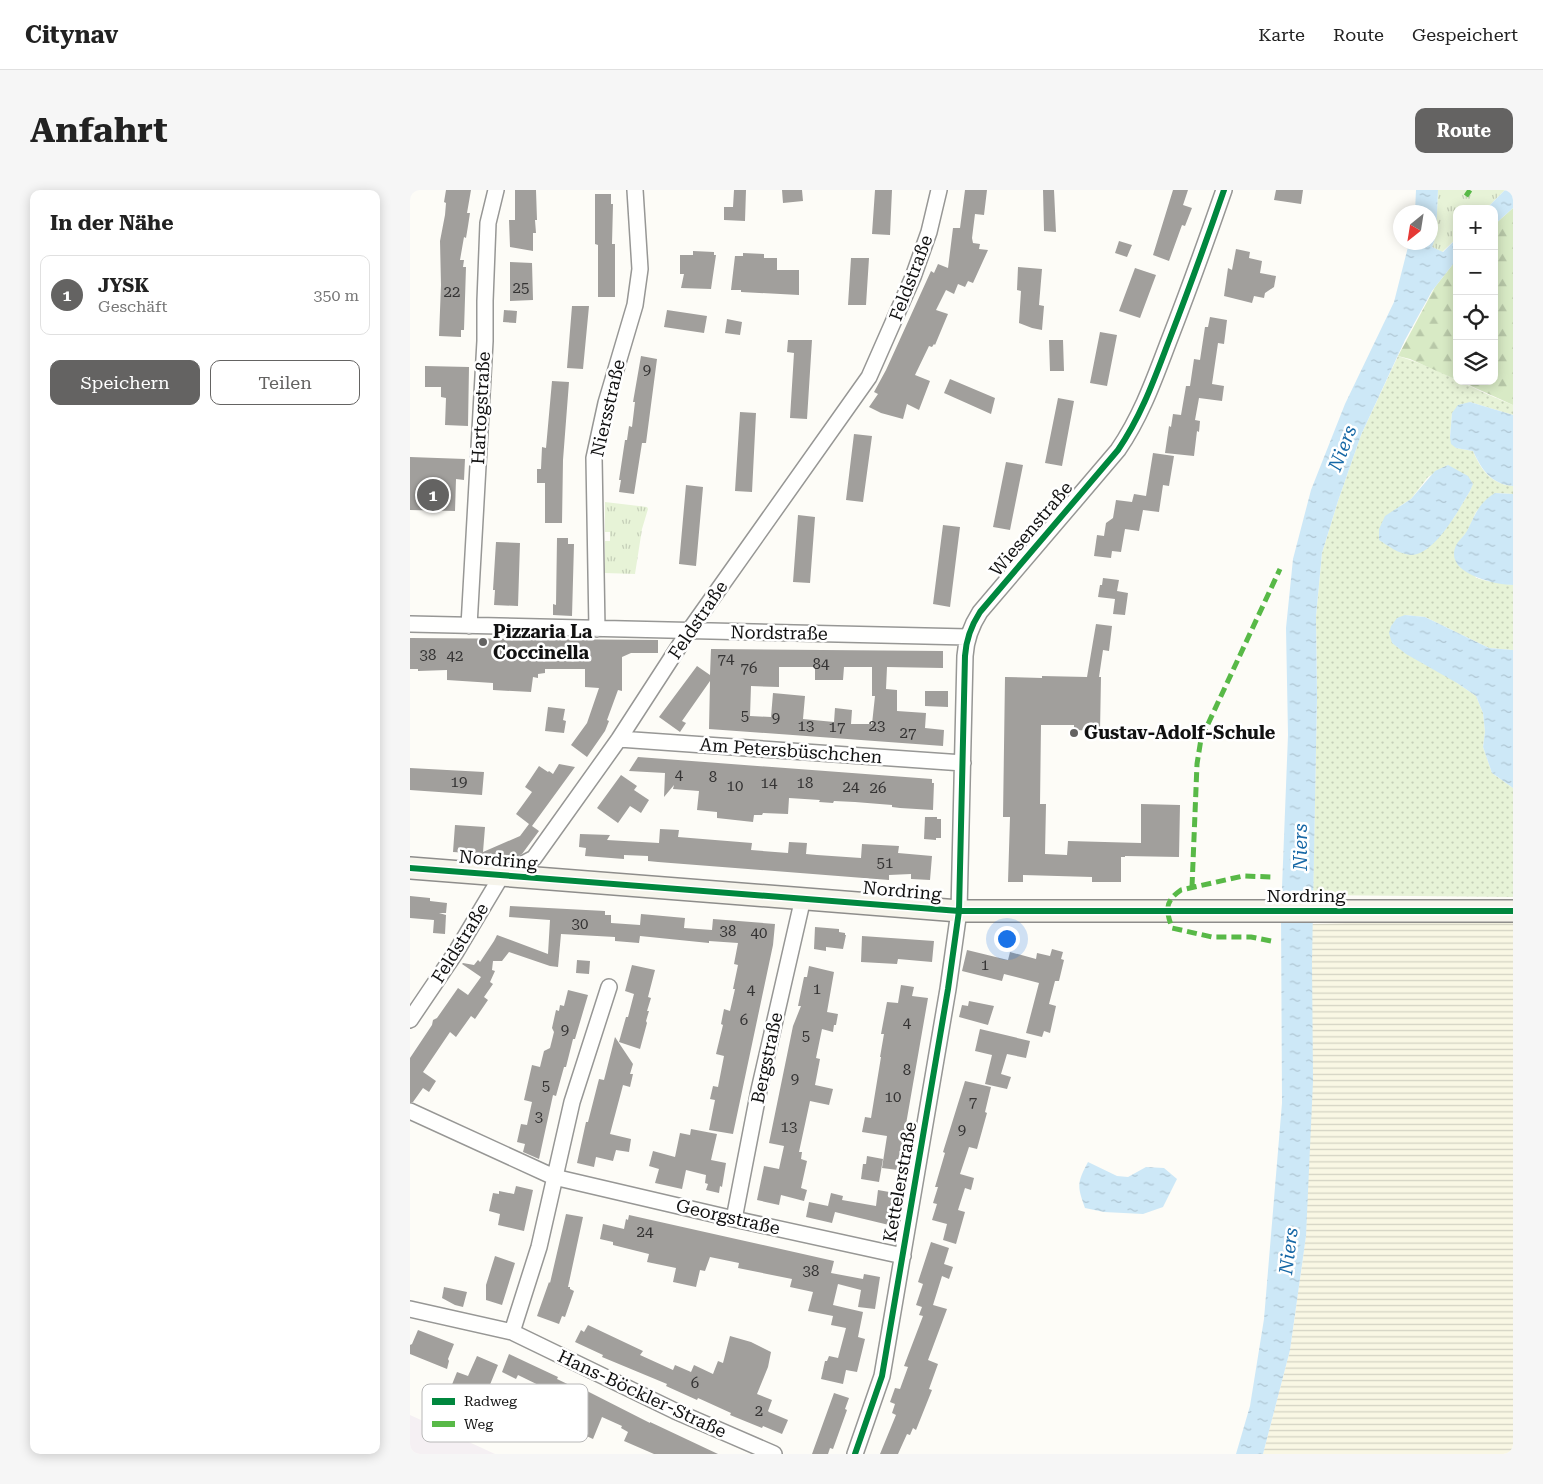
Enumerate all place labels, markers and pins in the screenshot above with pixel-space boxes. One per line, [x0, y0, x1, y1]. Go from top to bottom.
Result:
pin: 1 [417, 476, 449, 514]
place label: Pizzaria La Coccinella [493, 621, 593, 663]
marker: Pizzaria La Coccinella [477, 636, 489, 648]
place label: Gustav-Adolf-Schule [1084, 722, 1276, 743]
marker: Gustav-Adolf-Schule [1068, 727, 1080, 739]

